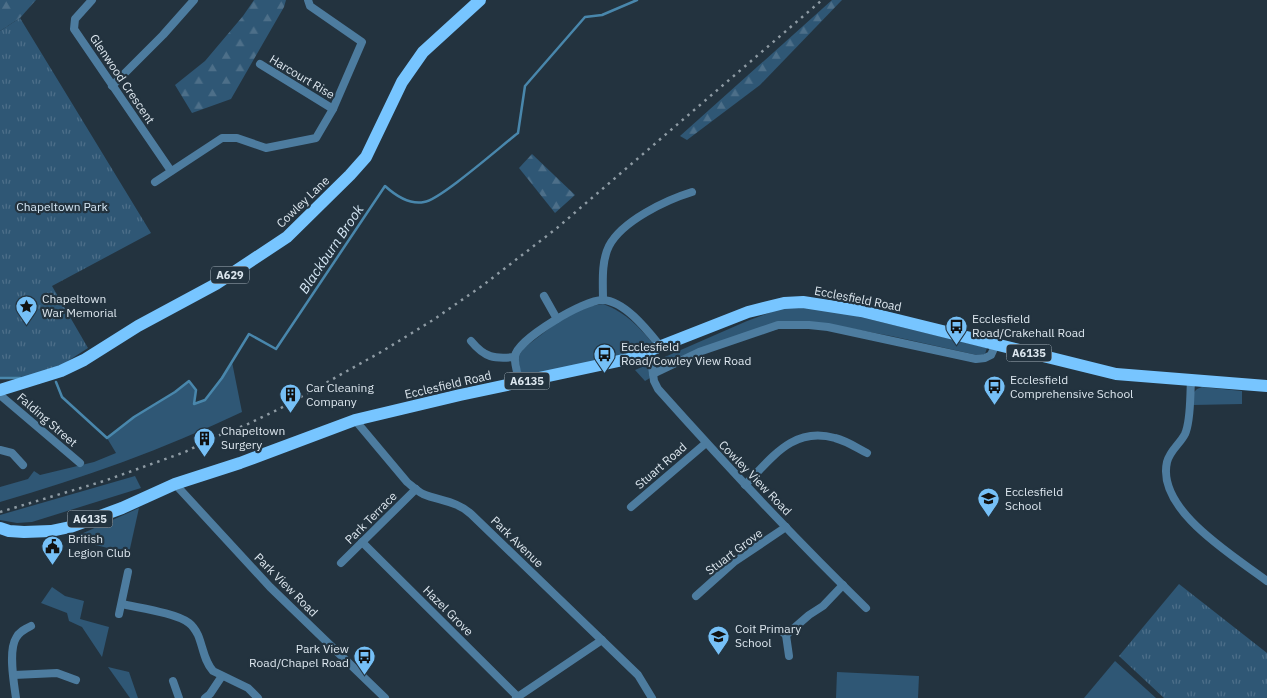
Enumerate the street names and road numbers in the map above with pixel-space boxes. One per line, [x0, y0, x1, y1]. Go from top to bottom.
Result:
street label: Glenwood Crescent [87, 31, 158, 127]
street label: Harcourt Rise [267, 51, 338, 102]
street label: Cowley Lane [273, 172, 333, 231]
road number: A629 [211, 266, 249, 284]
street label: Ecclesfield Road [813, 283, 903, 314]
road number: A6135 [1006, 344, 1052, 362]
street label: Ecclesfield Road [403, 367, 493, 402]
road number: A6135 [504, 372, 550, 390]
street label: Falding Street [14, 389, 80, 450]
street label: Cowley View Road [716, 437, 795, 518]
street label: Stuart Road [632, 439, 690, 492]
street label: Park Terrace [341, 488, 400, 547]
road number: A6135 [68, 510, 112, 528]
street label: Park Avenue [488, 513, 547, 571]
street label: Stuart Grove [702, 525, 766, 578]
street label: Park View Road [251, 550, 321, 620]
street label: Hazel Grove [420, 582, 477, 639]

